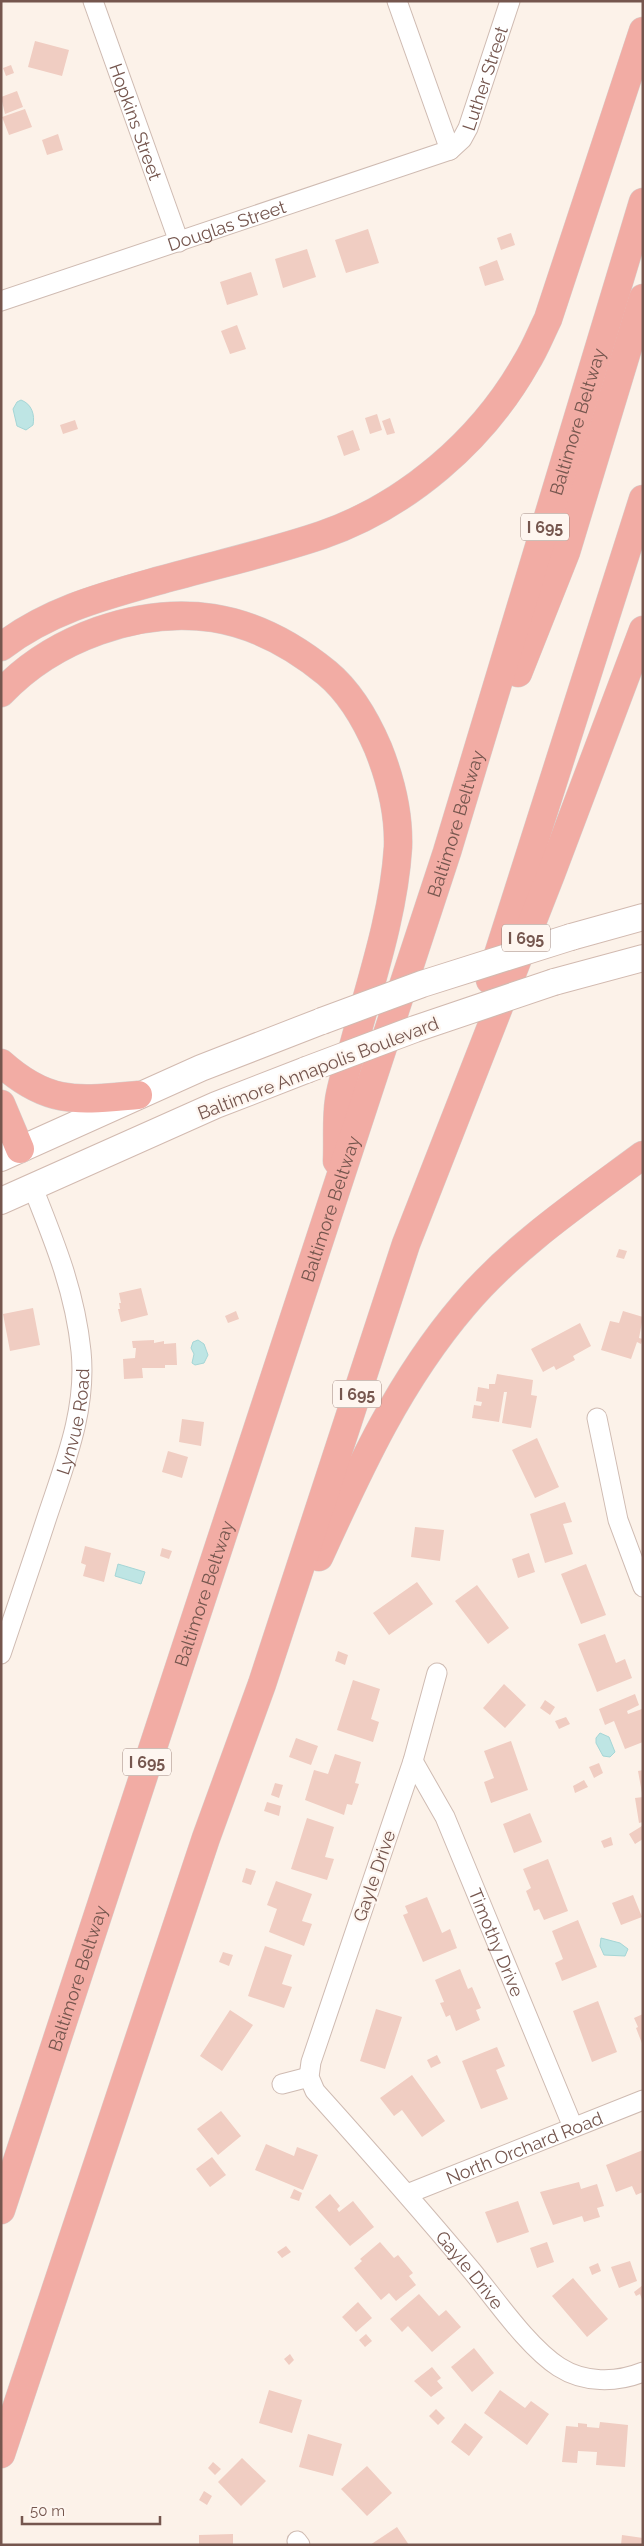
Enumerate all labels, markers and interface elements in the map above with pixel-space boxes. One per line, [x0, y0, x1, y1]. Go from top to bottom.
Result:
street label: Luther Street [457, 23, 512, 133]
street label: Hopkins Street [106, 60, 166, 183]
street label: Douglas Street [165, 196, 288, 255]
street label: Baltimore Beltway [545, 345, 609, 497]
road number: I 695 [521, 514, 569, 540]
street label: Baltimore Beltway [422, 747, 488, 900]
road number: I 695 [502, 924, 550, 951]
street label: Baltimore Annapolis Boulevard [195, 1012, 441, 1124]
street label: Baltimore Beltway [296, 1133, 364, 1284]
street label: Lynvue Road [52, 1368, 93, 1477]
road number: I 695 [333, 1380, 381, 1408]
street label: Baltimore Beltway [170, 1518, 237, 1669]
road number: I 695 [123, 1748, 171, 1775]
street label: Gayle Drive [349, 1827, 400, 1924]
street label: Timothy Drive [465, 1885, 529, 2000]
street label: Baltimore Beltway [43, 1902, 111, 2054]
street label: North Orchard Road [443, 2107, 605, 2188]
street label: Gayle Drive [432, 2226, 509, 2313]
scale bar [22, 2494, 160, 2526]
text: 50 m [30, 2502, 65, 2520]

